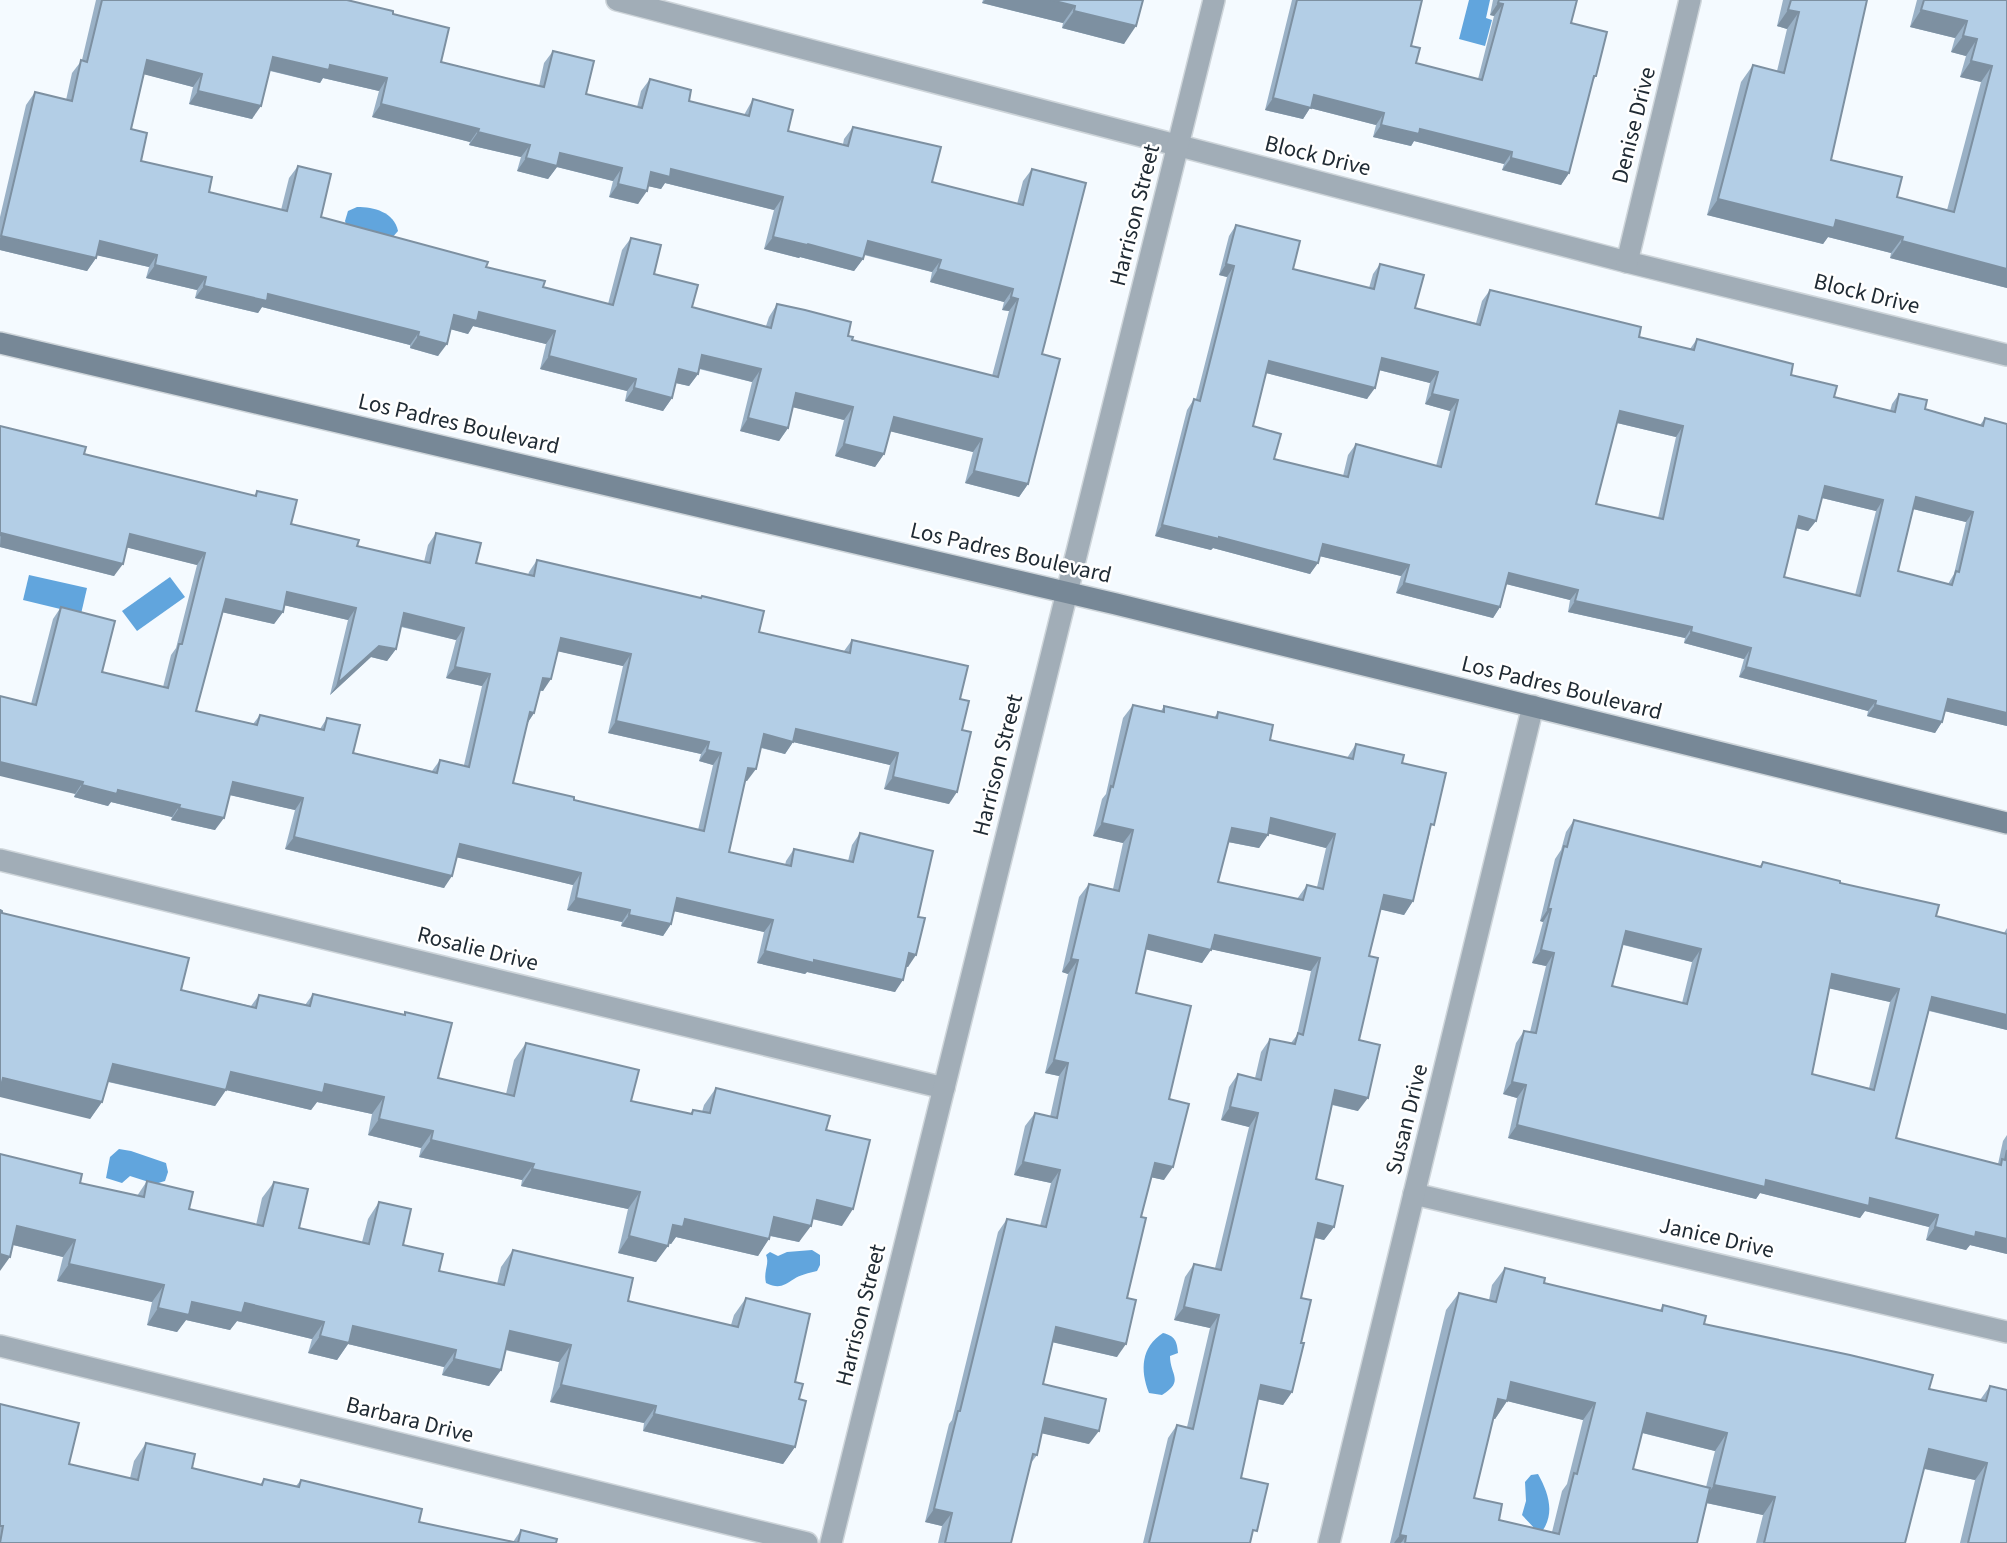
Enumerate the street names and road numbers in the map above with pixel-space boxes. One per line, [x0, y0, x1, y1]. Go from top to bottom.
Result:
street label: Denise Drive [1603, 63, 1664, 187]
street label: Block Drive [1261, 126, 1374, 185]
street label: Harrison Street [1101, 141, 1168, 290]
street label: Block Drive [1810, 264, 1923, 323]
street label: Los Padres Boulevard [355, 384, 563, 463]
street label: Los Padres Boulevard [907, 513, 1115, 592]
street label: Los Padres Boulevard [1458, 647, 1666, 728]
street label: Harrison Street [964, 691, 1031, 840]
street label: Rosalie Drive [414, 917, 542, 979]
street label: Susan Drive [1377, 1060, 1436, 1178]
street label: Janice Drive [1656, 1208, 1777, 1267]
street label: Harrison Street [827, 1241, 894, 1390]
street label: Barbara Drive [343, 1388, 477, 1451]

